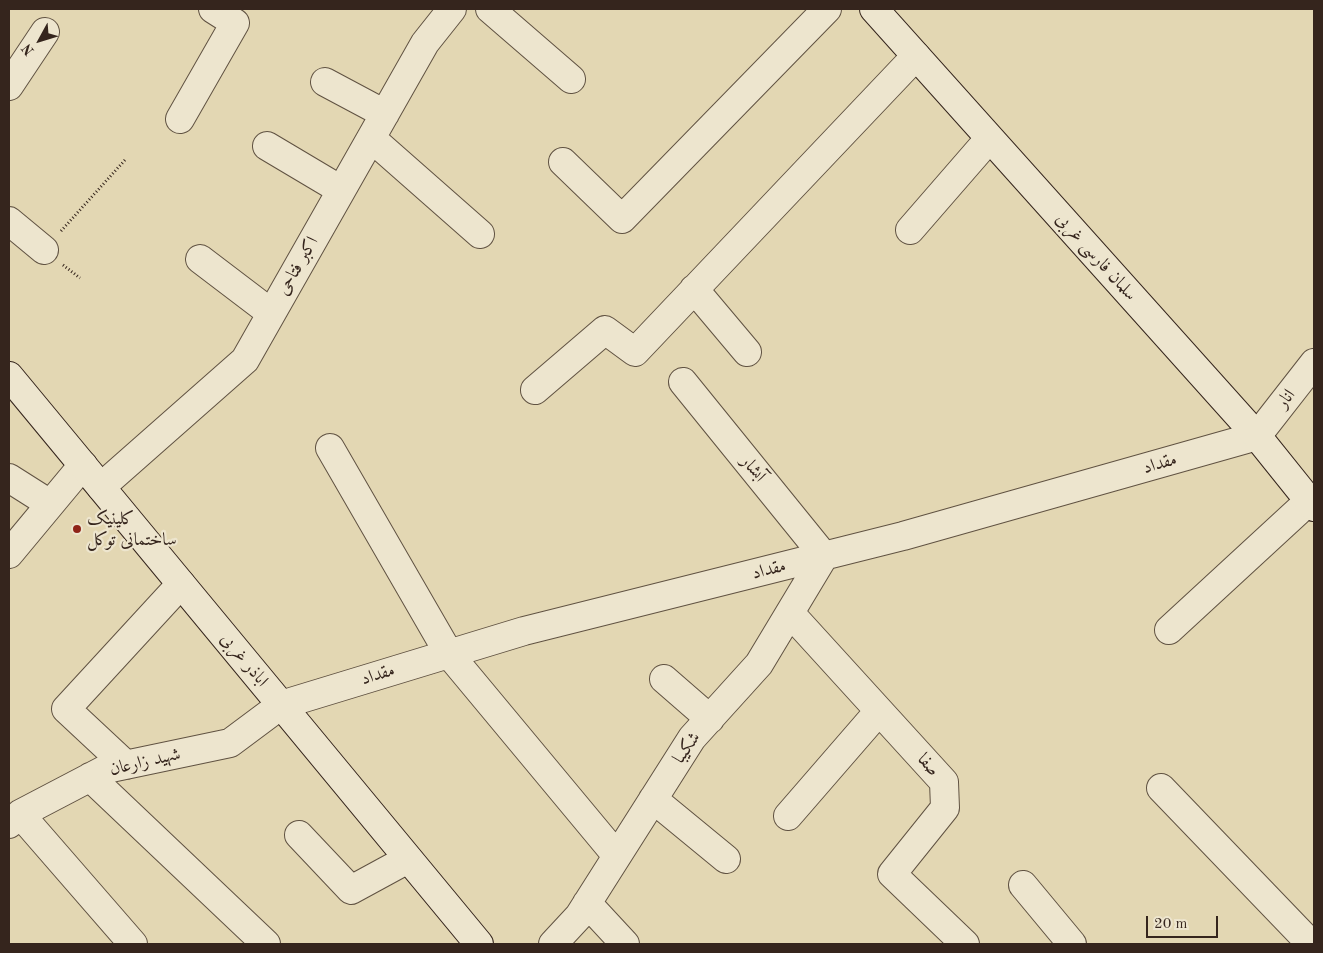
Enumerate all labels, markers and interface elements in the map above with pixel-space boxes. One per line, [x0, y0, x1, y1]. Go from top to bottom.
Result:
north arrow [15, 15, 65, 65]
text: N [20, 41, 37, 58]
street label: سلمان فارسی غربی [1051, 209, 1141, 305]
street label: اکبر فتاحی [273, 233, 323, 299]
street label: انار [1272, 385, 1300, 413]
street label: مقداد [1141, 449, 1179, 479]
street label: آبشار [736, 451, 770, 487]
place label: کلینیک ساختمانی توکل [87, 508, 177, 550]
marker: کلینیک ساختمانی توکل [71, 523, 83, 535]
street label: مقداد [750, 555, 788, 585]
street label: اباذر غربی [215, 629, 273, 691]
street label: مقداد [358, 660, 398, 690]
street label: شکیبا [668, 728, 706, 768]
street label: شهید زارعان [107, 743, 183, 781]
street label: صفا [912, 749, 944, 781]
scale bar [1148, 906, 1220, 938]
text: 20 m [1154, 917, 1188, 932]

